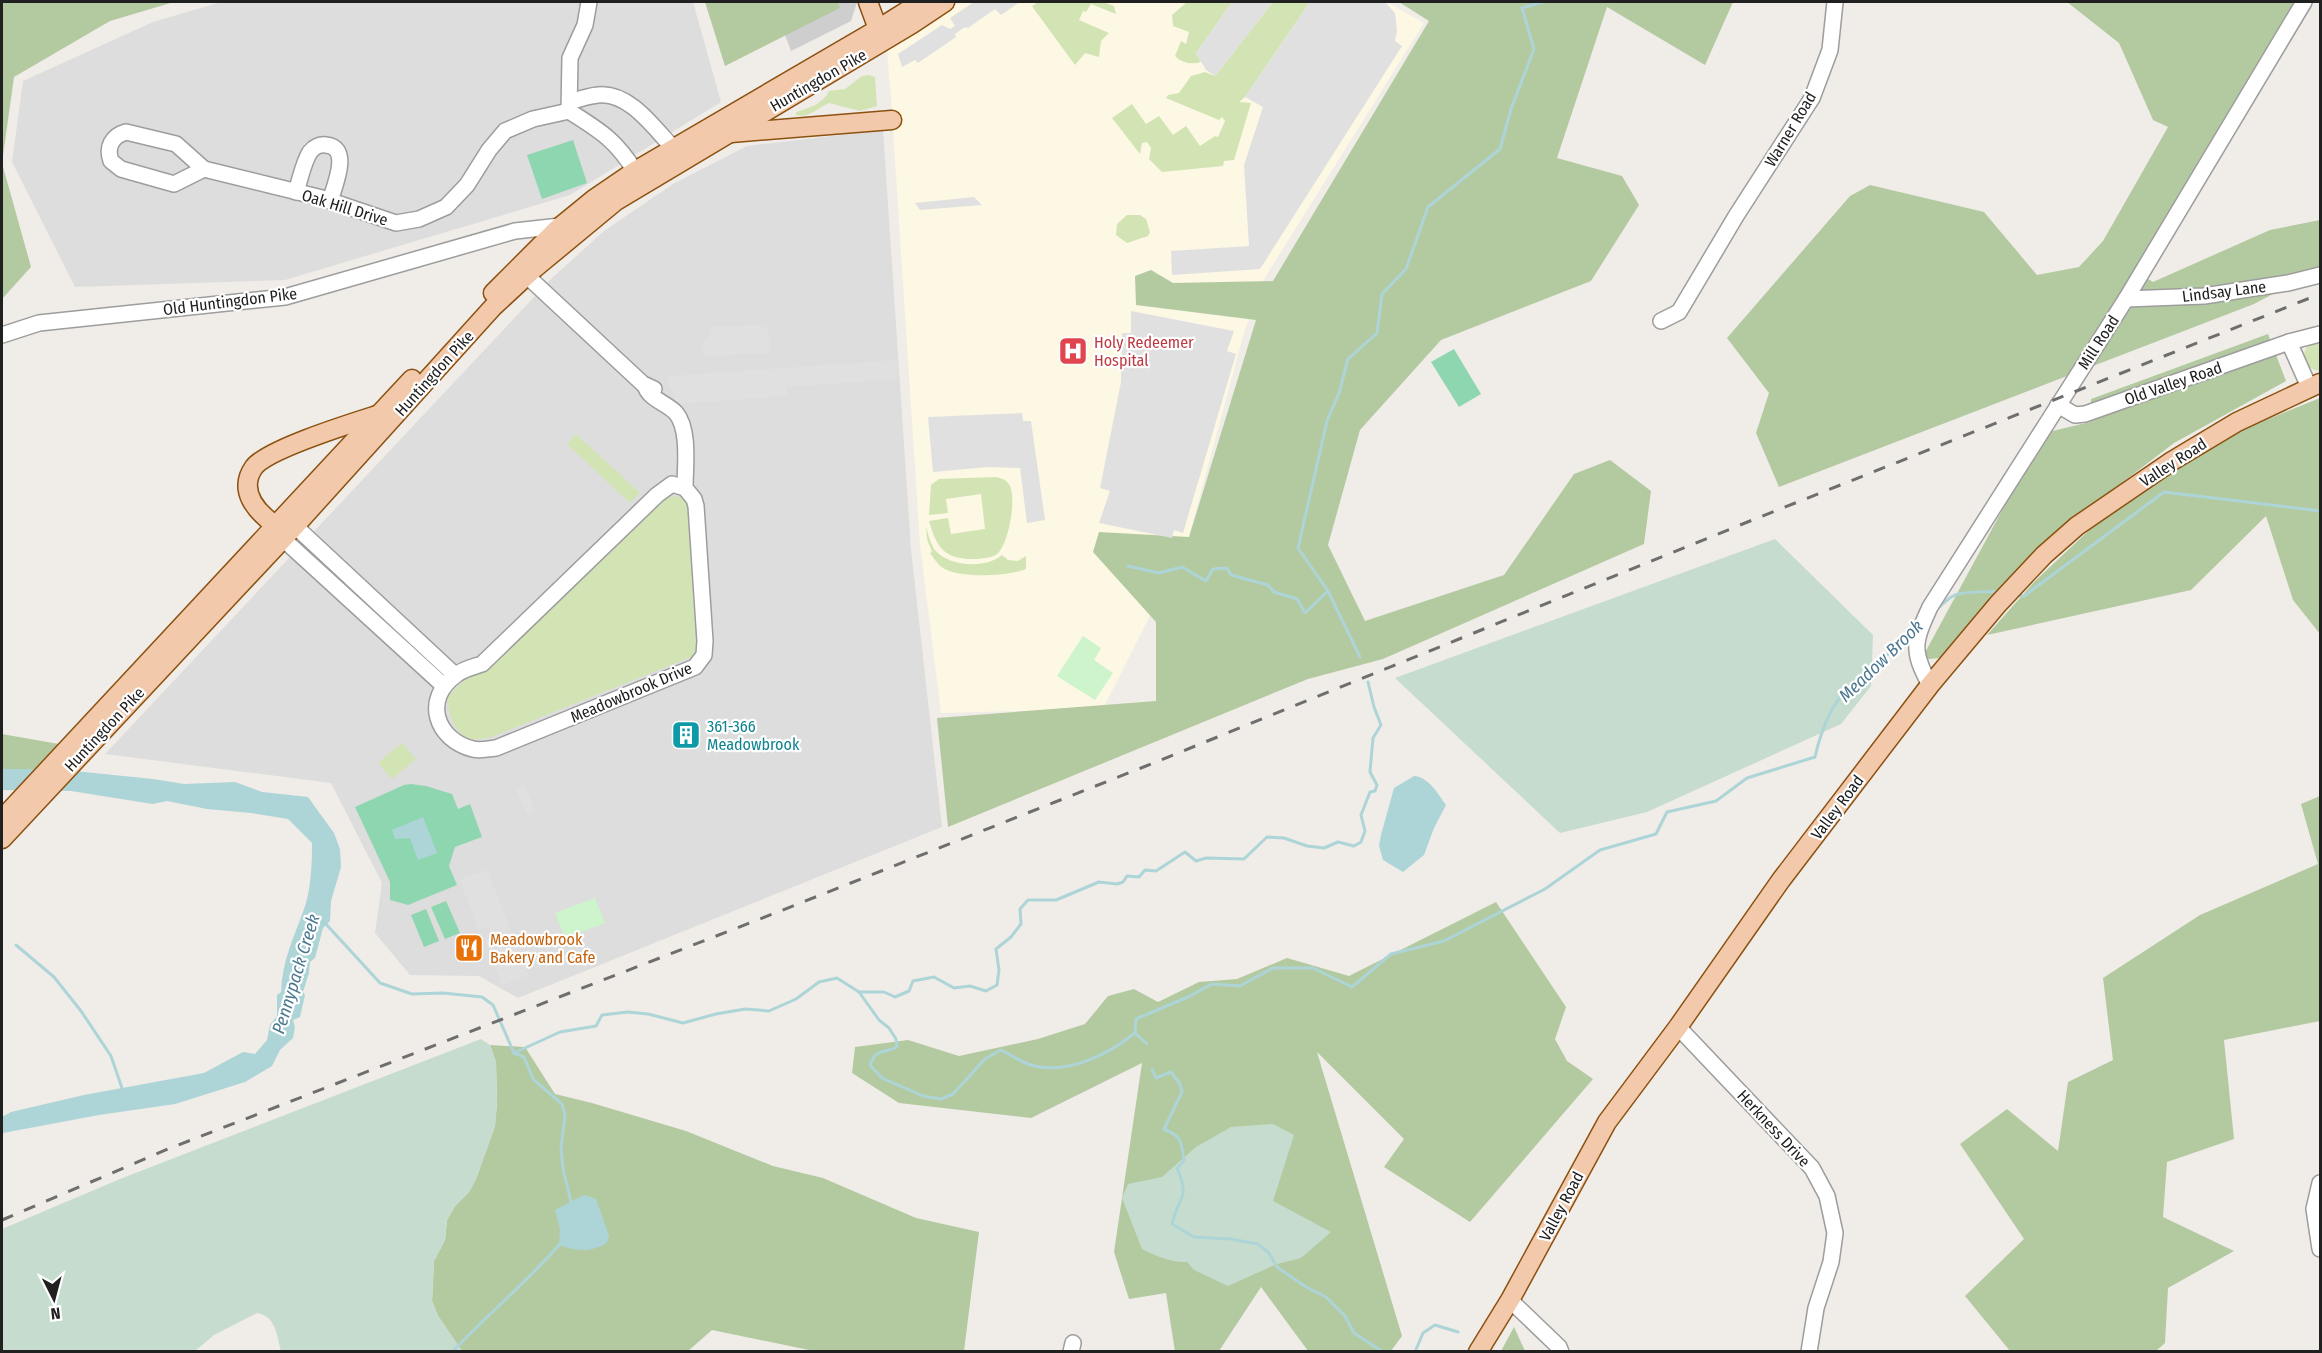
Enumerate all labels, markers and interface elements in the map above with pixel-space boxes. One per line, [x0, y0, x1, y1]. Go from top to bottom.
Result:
street label: Huntingdon Pike [767, 45, 870, 116]
street label: Warner Road [1761, 88, 1820, 170]
street label: Oak Hill Drive [300, 185, 390, 230]
street label: Lindsay Lane [2181, 277, 2267, 306]
street label: Old Huntingdon Pike [162, 284, 298, 319]
street label: Mill Road [2074, 312, 2123, 373]
street label: Huntingdon Pike [391, 327, 478, 420]
place label: Holy Redeemer Hospital [1094, 333, 1194, 370]
hospital icon: Holy Redeemer Hospital [1057, 335, 1089, 367]
street label: Old Valley Road [2122, 358, 2224, 409]
street label: Valley Road [2136, 434, 2210, 491]
water label: Meadow Brook [1834, 615, 1928, 707]
street label: Meadowbrook Drive [568, 658, 695, 727]
street label: Huntingdon Pike [60, 683, 148, 775]
place label: 361-366 Meadowbrook [707, 717, 800, 754]
building icon: 361-366 Meadowbrook [670, 719, 702, 751]
street label: Valley Road [1807, 771, 1868, 843]
water label: Pennypack Creek [267, 911, 325, 1036]
place label: Meadowbrook Bakery and Cafe [490, 930, 595, 967]
restaurant icon: Meadowbrook Bakery and Cafe [453, 932, 485, 964]
street label: Herkness Drive [1733, 1086, 1814, 1171]
street label: Valley Road [1535, 1168, 1588, 1244]
north arrow [24, 1269, 84, 1329]
text: N [50, 1303, 61, 1323]

